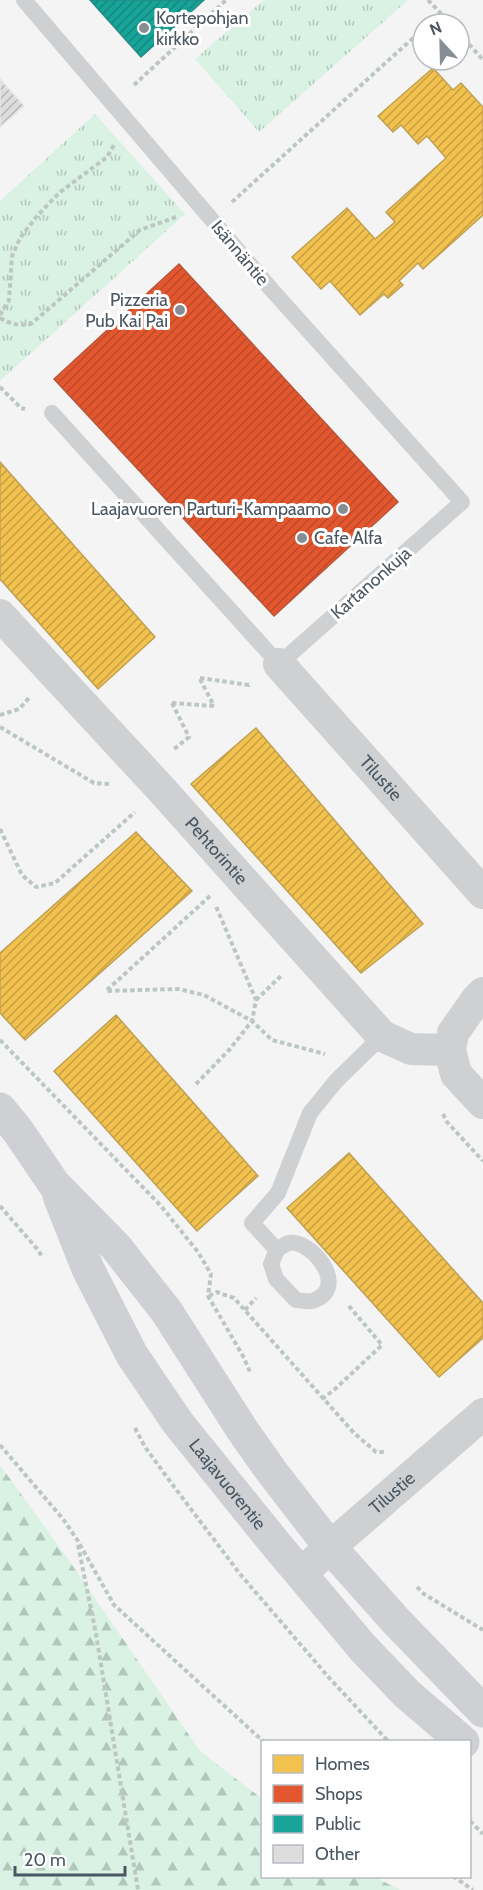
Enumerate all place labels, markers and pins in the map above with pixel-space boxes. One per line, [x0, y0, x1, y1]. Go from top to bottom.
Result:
place label: Kortepohjan kirkko [156, 7, 249, 50]
marker: Kortepohjan kirkko [137, 21, 151, 35]
place label: Pizzeria Pub Kai Pai [85, 289, 168, 332]
marker: Pizzeria Pub Kai Pai [173, 303, 187, 317]
place label: Laajavuoren Parturi-Kampaamo [91, 498, 331, 520]
marker: Laajavuoren Parturi-Kampaamo [336, 502, 350, 516]
place label: Cafe Alfa [314, 527, 383, 549]
marker: Cafe Alfa [295, 531, 309, 545]

